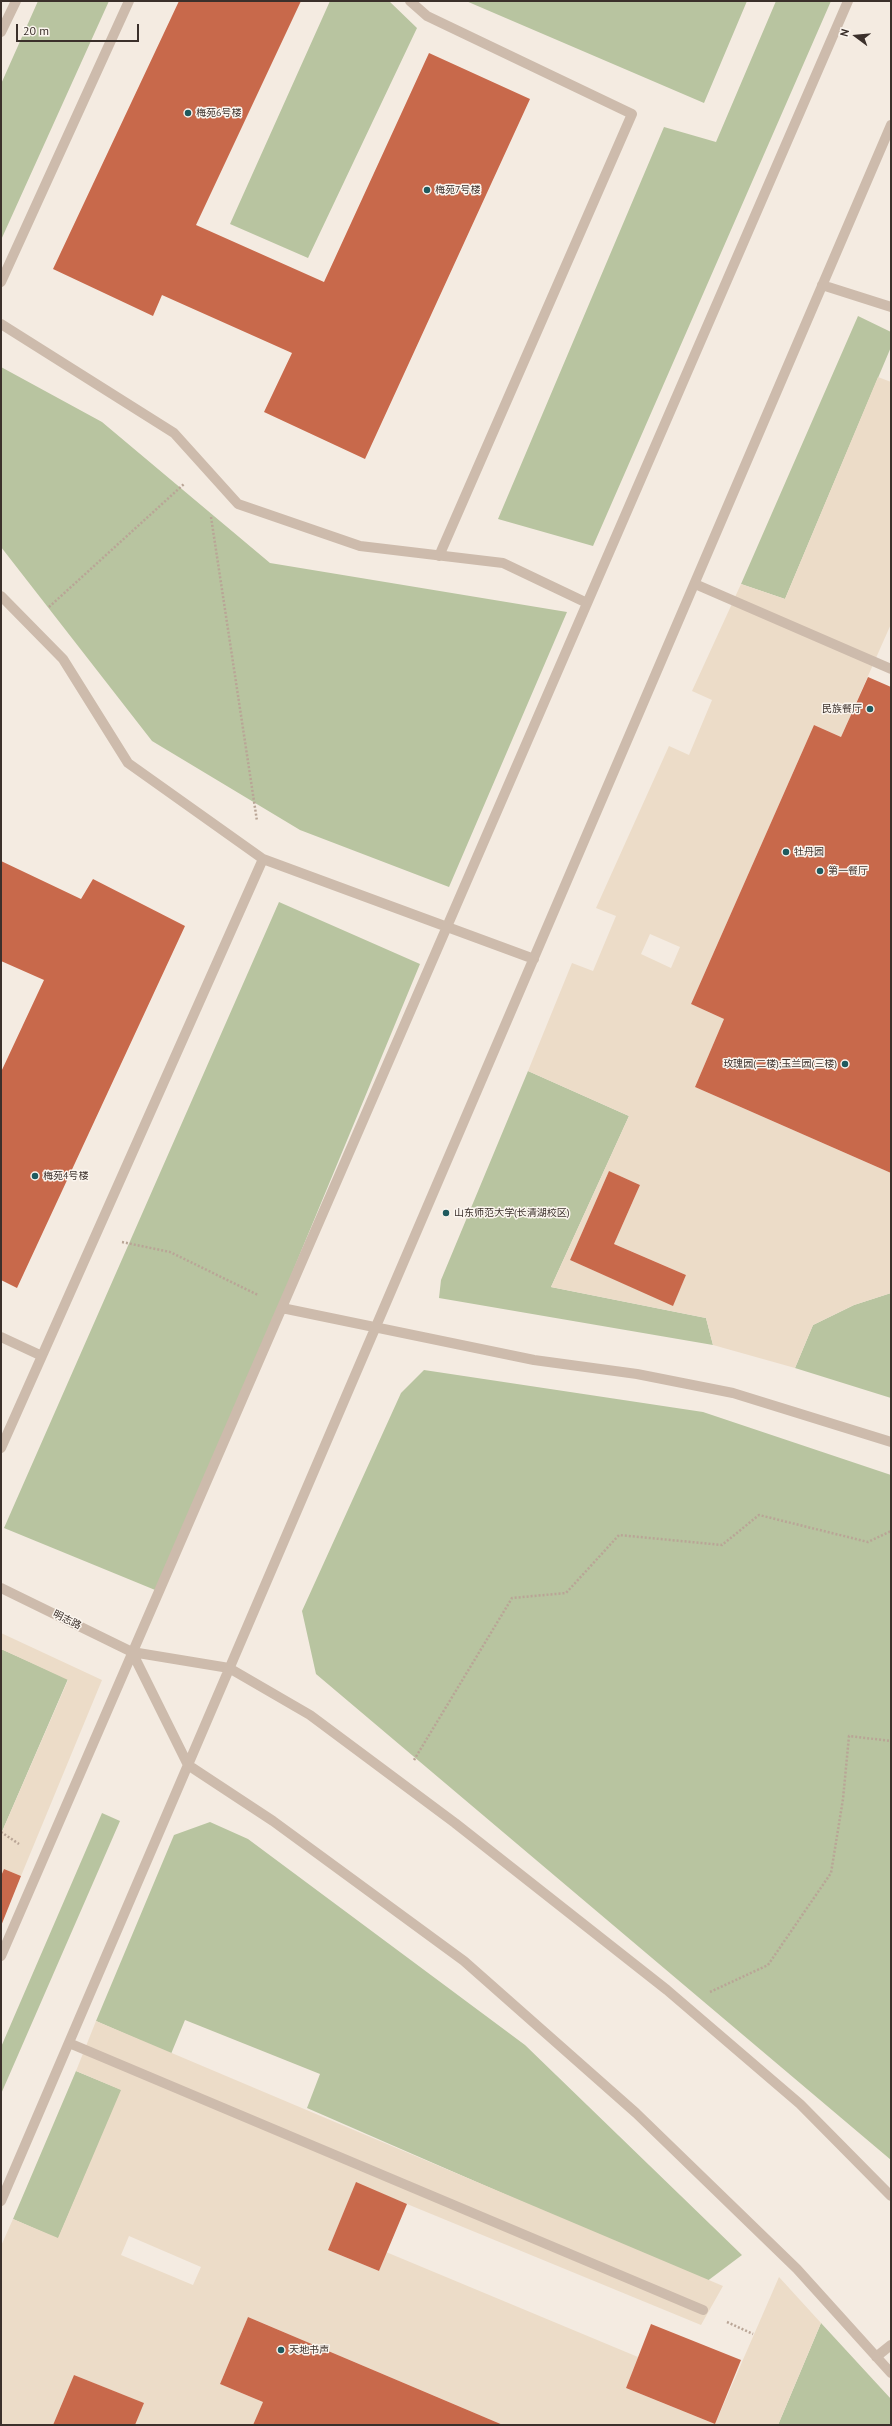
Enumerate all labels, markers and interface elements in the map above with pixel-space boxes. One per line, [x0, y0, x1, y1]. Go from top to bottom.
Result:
scale bar [18, 16, 141, 42]
north arrow [836, 16, 876, 56]
text: 20 m [23, 23, 49, 38]
text: N [837, 27, 852, 38]
place label: 梅苑6号楼 [196, 107, 241, 119]
marker: 梅苑6号楼 [183, 108, 193, 118]
place label: 梅苑7号楼 [435, 184, 480, 196]
marker: 梅苑7号楼 [422, 185, 432, 195]
place label: 民族餐厅 [822, 703, 862, 715]
marker: 民族餐厅 [865, 704, 875, 714]
place label: 牡丹园 [794, 846, 824, 858]
marker: 牡丹园 [781, 847, 791, 857]
place label: 第一餐厅 [828, 865, 868, 877]
marker: 第一餐厅 [815, 866, 825, 876]
place label: 玫瑰园(二楼);玉兰园(三楼) [723, 1058, 837, 1070]
marker: 玫瑰园(二楼);玉兰园(三楼) [840, 1059, 850, 1069]
place label: 梅苑4号楼 [43, 1170, 88, 1182]
marker: 梅苑4号楼 [30, 1171, 40, 1181]
place label: 山东师范大学(长清湖校区) [454, 1207, 570, 1219]
marker: 山东师范大学(长清湖校区) [441, 1208, 451, 1218]
street label: 明志路 [51, 1608, 83, 1632]
place label: 天地书声 [289, 2344, 329, 2356]
marker: 天地书声 [276, 2345, 286, 2355]

